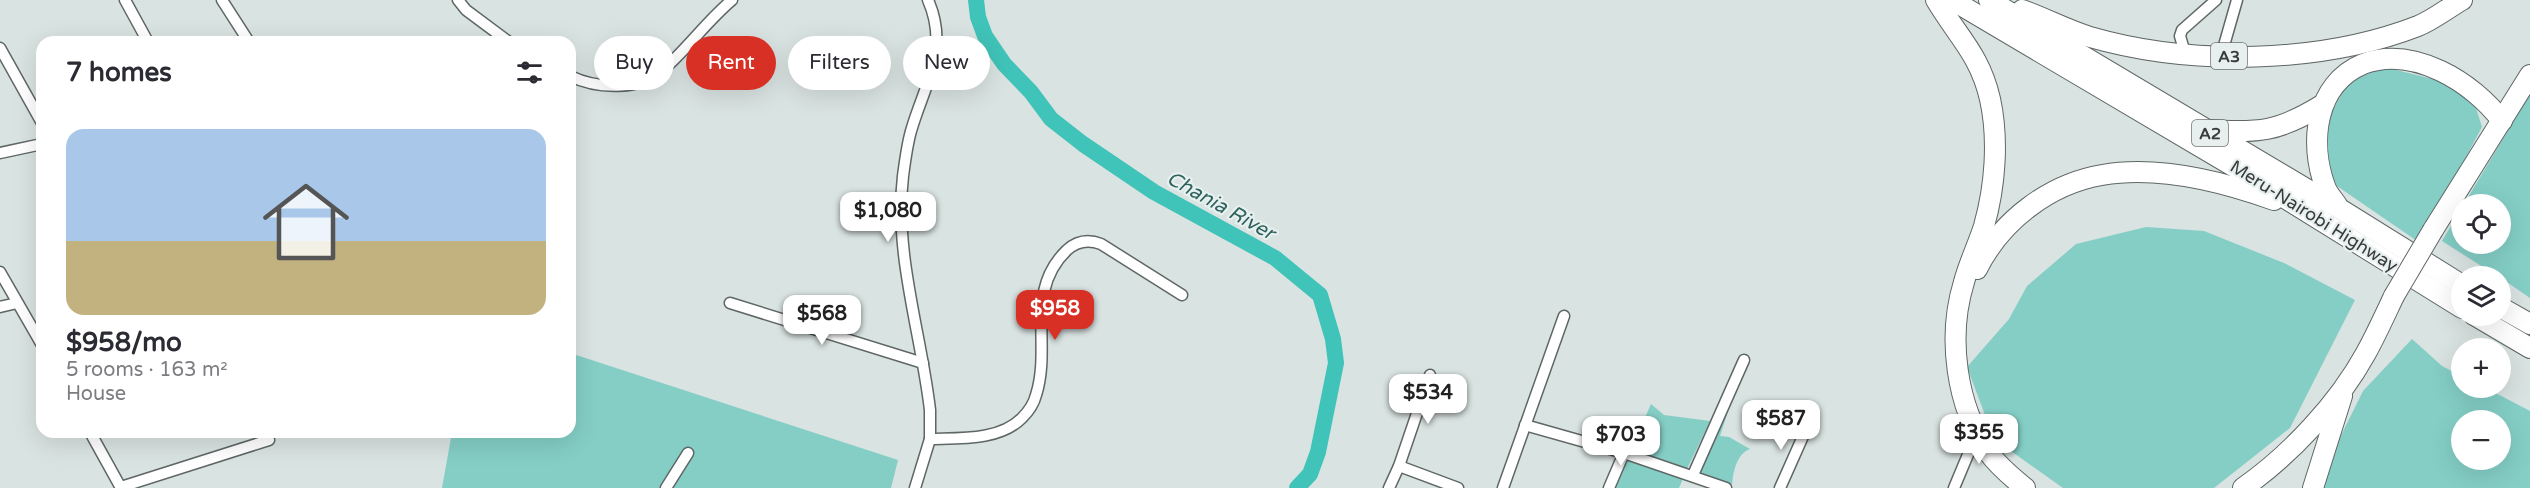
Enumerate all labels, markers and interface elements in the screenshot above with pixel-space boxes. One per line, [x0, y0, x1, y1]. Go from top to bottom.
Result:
chip: Buy [594, 36, 674, 90]
chip: Rent [686, 36, 776, 90]
chip: Filters [788, 36, 891, 90]
chip: New [903, 36, 990, 90]
road number: A3 [2211, 43, 2247, 69]
icon: filters [513, 56, 546, 89]
text: 7 homes [66, 57, 172, 88]
road number: A2 [2192, 120, 2228, 146]
street label: Meru-Nairobi Highway [2226, 155, 2402, 277]
water label: Chania River [1162, 166, 1281, 246]
icon: home [252, 168, 360, 276]
pin: $1,080 [839, 192, 937, 243]
map controls [2451, 194, 2511, 470]
button: locate [2451, 194, 2511, 254]
text: $1,080 [854, 199, 922, 223]
button: layers [2451, 266, 2511, 326]
pin: $958 [1019, 290, 1091, 341]
pin: $568 [786, 295, 858, 346]
text: $958 [1030, 297, 1080, 321]
text: $568 [797, 302, 847, 326]
text: $958/mo [66, 327, 182, 358]
button: + [2451, 338, 2511, 398]
text: 5 rooms · 163 m² [66, 358, 228, 382]
pin: $534 [1392, 374, 1464, 425]
text: $534 [1403, 381, 1453, 405]
text: House [66, 382, 126, 406]
pin: $587 [1745, 400, 1817, 451]
text: $587 [1756, 407, 1806, 431]
button: − [2451, 410, 2511, 470]
pin: $355 [1943, 414, 2015, 465]
pin: $703 [1585, 416, 1657, 467]
text: $355 [1954, 421, 2004, 445]
text: $703 [1596, 423, 1646, 447]

